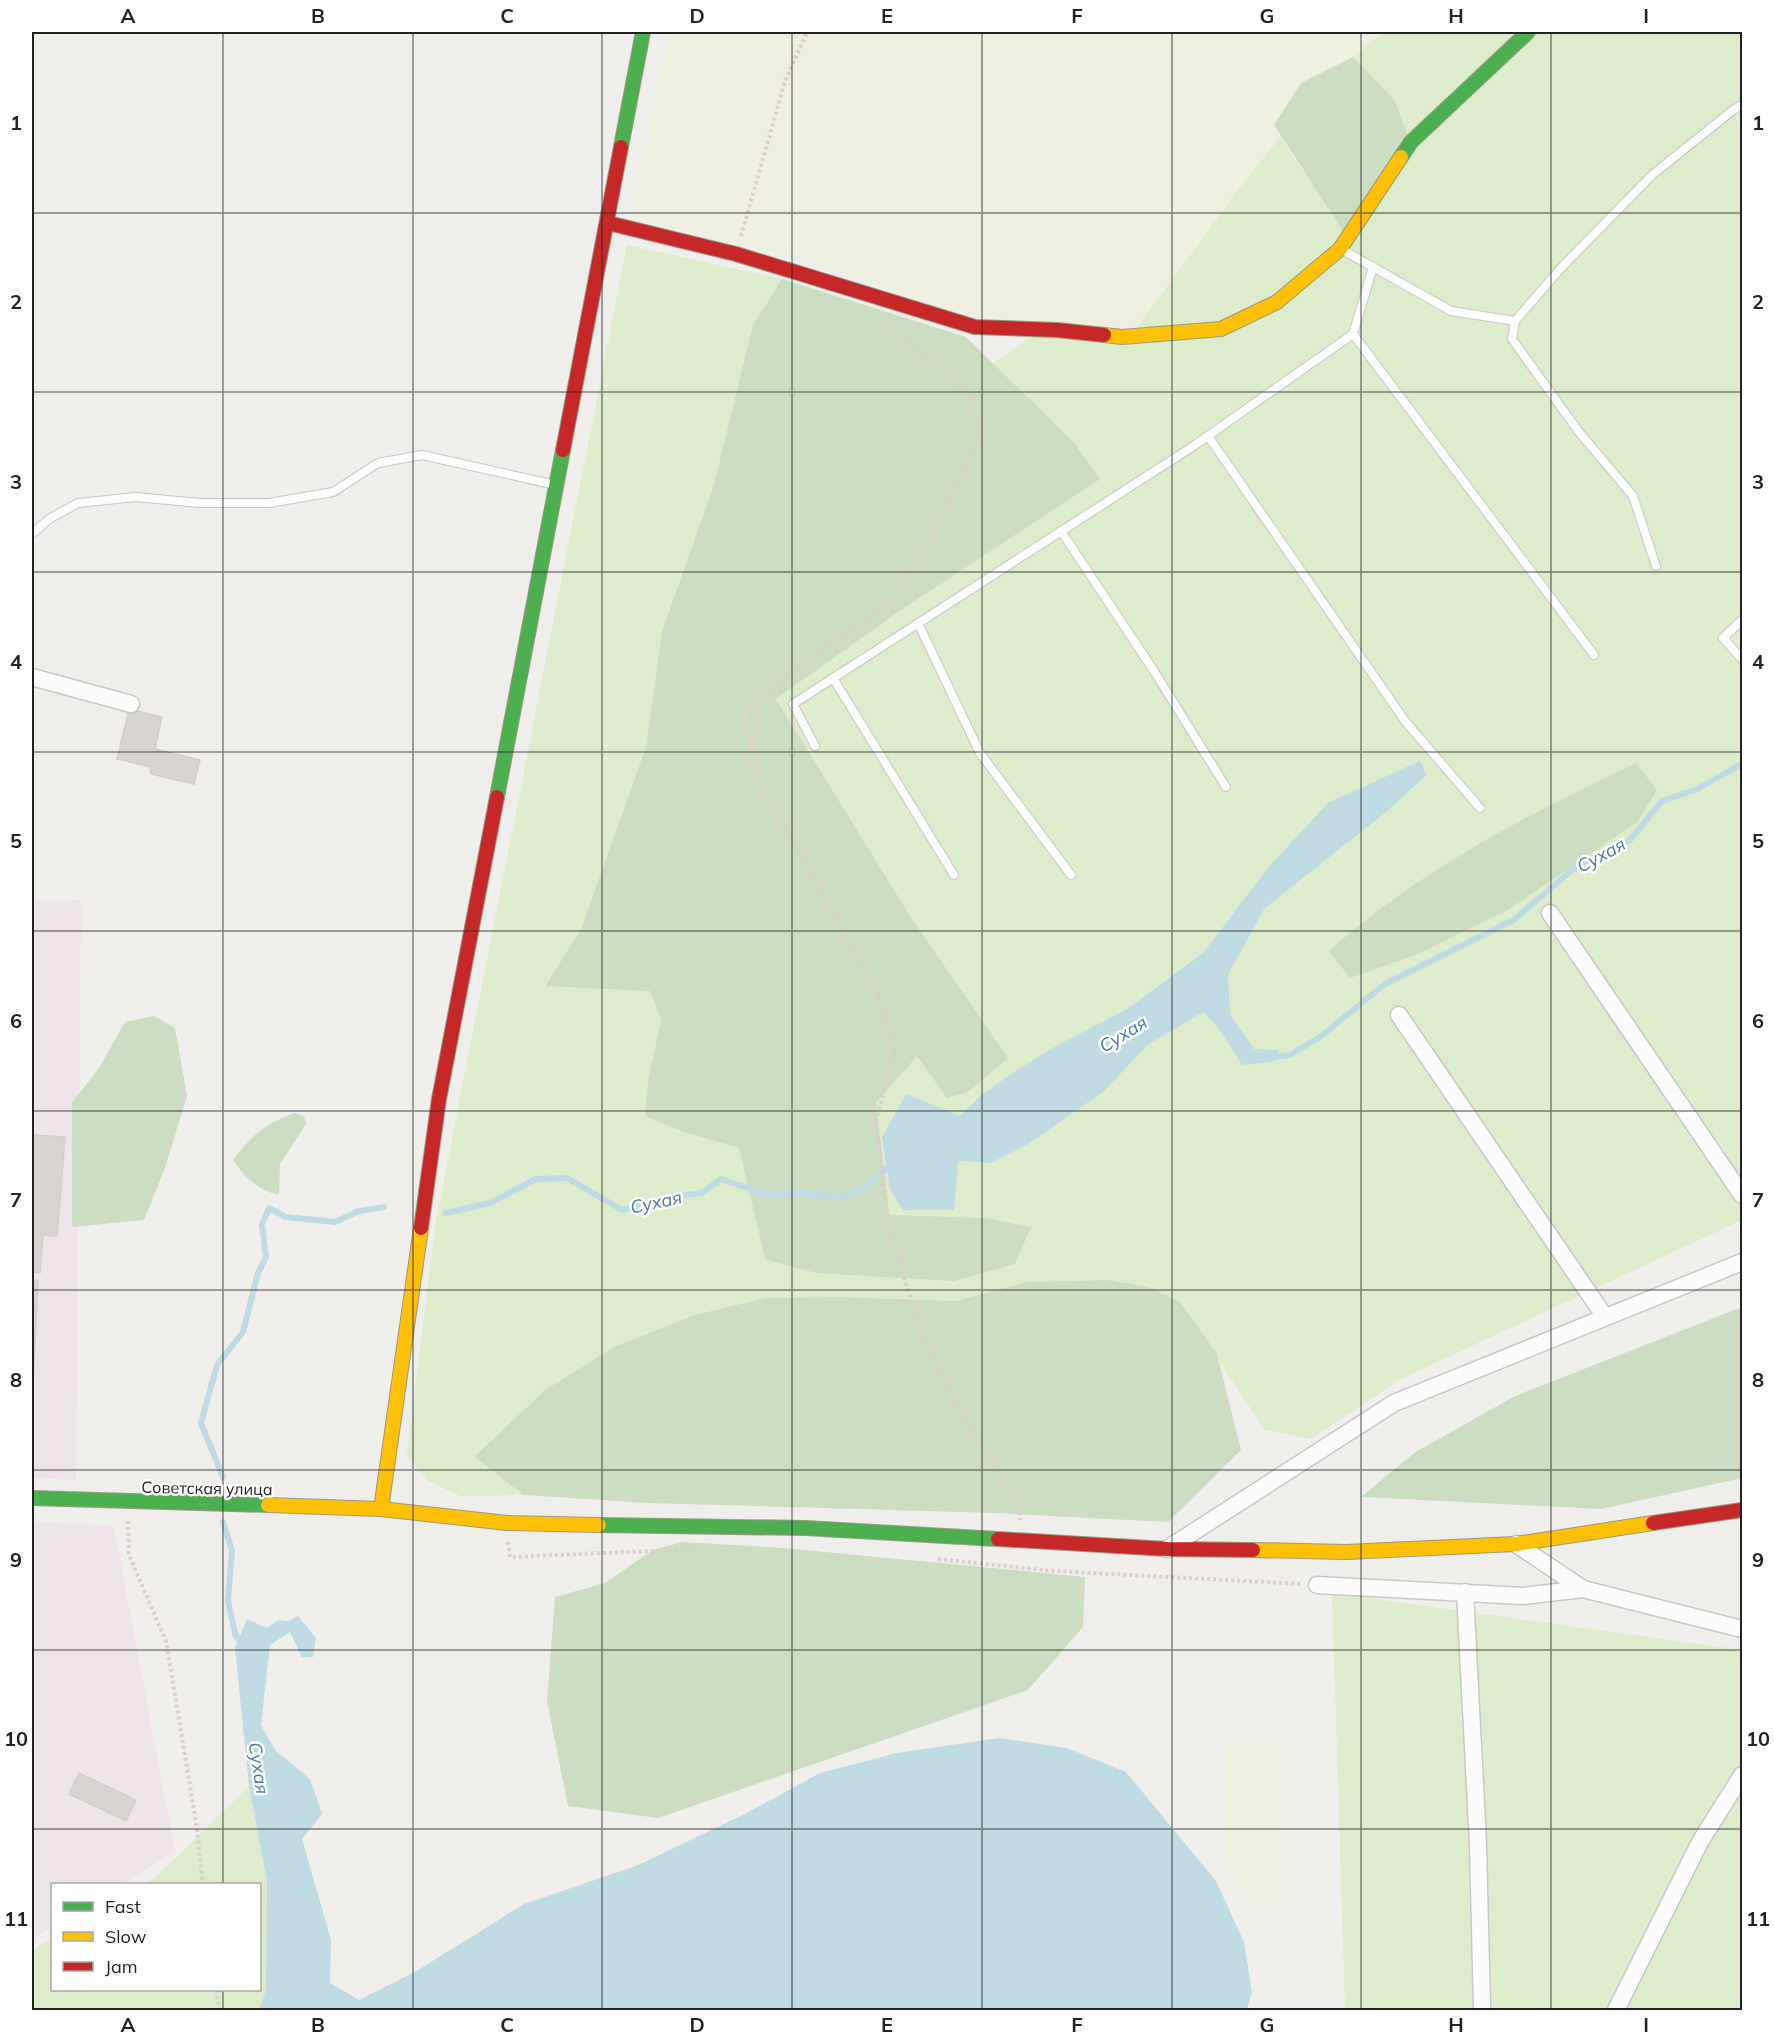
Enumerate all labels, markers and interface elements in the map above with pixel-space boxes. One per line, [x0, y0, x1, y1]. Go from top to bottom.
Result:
text: A [121, 3, 136, 28]
text: B [311, 3, 325, 28]
text: C [500, 3, 514, 28]
text: D [689, 3, 705, 28]
text: E [881, 3, 893, 28]
text: F [1071, 3, 1083, 28]
text: G [1260, 3, 1274, 28]
text: H [1448, 3, 1464, 28]
text: I [1643, 3, 1649, 28]
text: 1 [10, 110, 22, 135]
text: 1 [1752, 110, 1764, 135]
text: 2 [10, 289, 22, 314]
text: 2 [1752, 289, 1764, 314]
text: 3 [10, 469, 22, 494]
text: 3 [1752, 469, 1764, 494]
text: 4 [10, 649, 22, 674]
text: 4 [1752, 649, 1764, 674]
text: 5 [10, 828, 22, 853]
text: 5 [1752, 828, 1764, 853]
water label: Сухая [1573, 832, 1630, 878]
text: 6 [10, 1008, 22, 1033]
text: 6 [1752, 1008, 1764, 1033]
water label: Сухая [1095, 1010, 1151, 1058]
water label: Сухая [628, 1185, 684, 1219]
text: 7 [10, 1187, 22, 1212]
text: 7 [1752, 1187, 1764, 1212]
text: 8 [10, 1367, 22, 1392]
text: 8 [1752, 1367, 1764, 1392]
street label: Советская улица [141, 1477, 273, 1499]
text: 9 [10, 1547, 22, 1572]
text: 9 [1752, 1547, 1764, 1572]
text: 10 [4, 1726, 28, 1751]
text: 10 [1746, 1726, 1770, 1751]
water label: Сухая [244, 1740, 274, 1796]
legend [51, 1883, 261, 1991]
text: Fast [105, 1895, 141, 1918]
text: 11 [4, 1906, 28, 1931]
text: 11 [1746, 1906, 1770, 1931]
text: Slow [105, 1925, 147, 1948]
text: Jam [105, 1955, 138, 1978]
text: A [121, 2012, 136, 2037]
text: B [311, 2012, 325, 2037]
text: C [500, 2012, 514, 2037]
text: D [689, 2012, 705, 2037]
text: E [881, 2012, 893, 2037]
text: F [1071, 2012, 1083, 2037]
text: G [1260, 2012, 1274, 2037]
text: H [1448, 2012, 1464, 2037]
text: I [1643, 2012, 1649, 2037]

